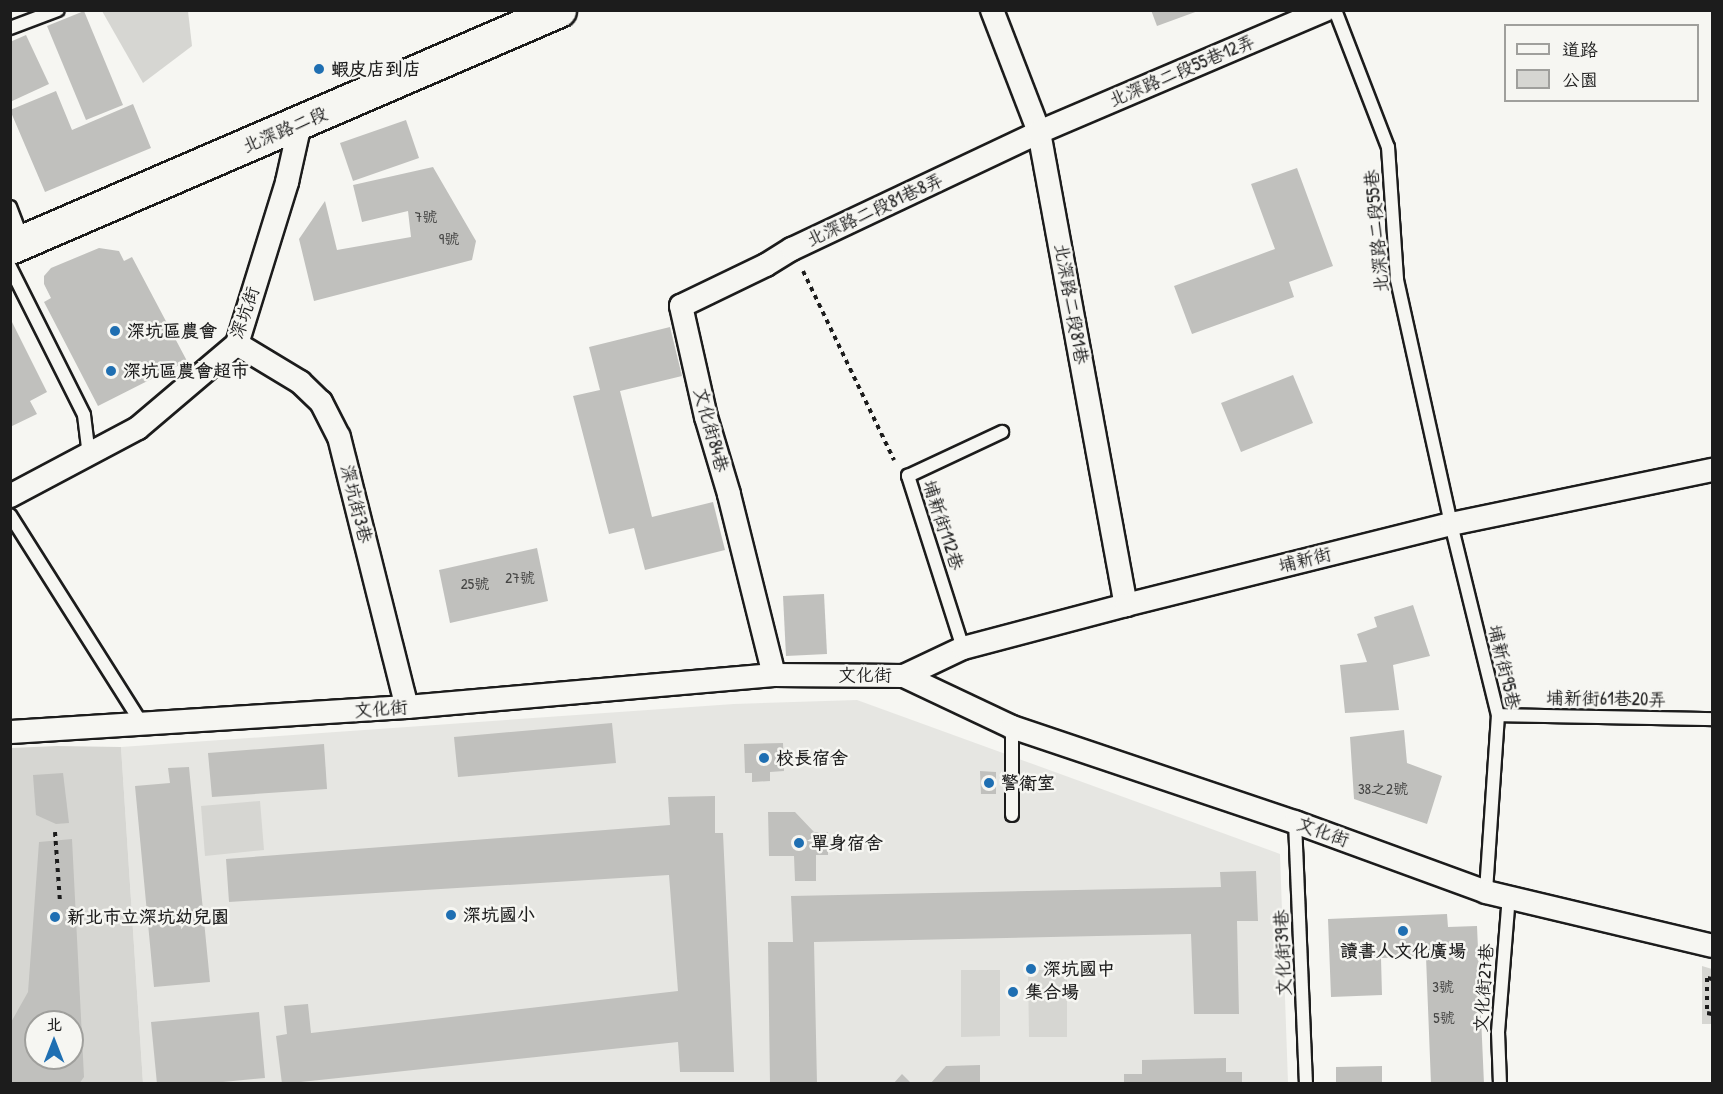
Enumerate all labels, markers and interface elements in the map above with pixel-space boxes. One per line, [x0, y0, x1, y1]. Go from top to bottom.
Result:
legend [1504, 24, 1699, 102]
street label: 北深路二段55巷12弄 [1106, 31, 1258, 111]
text: 道路 [1562, 37, 1598, 62]
place label: 蝦皮店到店 [331, 58, 421, 80]
marker: 蝦皮店到店 [312, 62, 326, 76]
text: 公園 [1562, 67, 1598, 92]
street label: 北深路二段 [239, 102, 331, 158]
street label: 北深路二段81巷8弄 [803, 169, 947, 251]
street label: 北深路二段55巷 [1361, 169, 1393, 293]
house number: 7號 [415, 208, 437, 226]
house number: 9號 [439, 230, 459, 248]
street label: 北深路二段81巷 [1050, 242, 1092, 366]
street label: 深坑街 [226, 284, 264, 342]
place label: 深坑區農會 [127, 320, 217, 342]
marker: 深坑區農會 [108, 324, 122, 338]
place label: 深坑區農會超市 [123, 360, 249, 382]
marker: 深坑區農會超市 [104, 364, 118, 378]
street label: 文化街84巷 [689, 385, 733, 475]
street label: 深坑街3巷 [336, 463, 376, 545]
street label: 埔新街112巷 [918, 477, 968, 573]
street label: 埔新街 [1276, 543, 1334, 577]
house number: 27號 [505, 569, 535, 587]
house number: 25號 [461, 575, 489, 593]
street label: 埔新街95巷 [1484, 623, 1524, 711]
street label: 文化街 [838, 664, 892, 686]
street label: 埔新街61巷20弄 [1546, 687, 1666, 711]
street label: 文化街 [353, 696, 409, 722]
place label: 校長宿舍 [776, 747, 848, 769]
marker: 校長宿舍 [757, 751, 771, 765]
place label: 警衛室 [1001, 772, 1055, 794]
marker: 警衛室 [982, 776, 996, 790]
house number: 38之2號 [1358, 780, 1408, 798]
street label: 文化街 [1294, 813, 1352, 851]
place label: 單身宿舍 [811, 832, 883, 854]
marker: 單身宿舍 [792, 836, 806, 850]
place label: 深坑國小 [463, 904, 535, 926]
place label: 新北市立深坑幼兒園 [67, 906, 229, 928]
marker: 深坑國小 [444, 908, 458, 922]
street label: 文化街39巷 [1271, 909, 1295, 997]
marker: 新北市立深坑幼兒園 [48, 910, 62, 924]
marker: 讀書人文化廣場 [1396, 924, 1410, 938]
place label: 讀書人文化廣場 [1340, 940, 1466, 962]
street label: 文化街27巷 [1470, 943, 1498, 1033]
place label: 深坑國中 [1043, 958, 1115, 980]
marker: 深坑國中 [1024, 962, 1038, 976]
house number: 3號 [1432, 978, 1454, 996]
place label: 集合場 [1025, 981, 1079, 1003]
marker: 集合場 [1006, 985, 1020, 999]
house number: 5號 [1433, 1009, 1455, 1027]
north arrow [24, 1010, 84, 1070]
text: 北 [46, 1013, 62, 1035]

